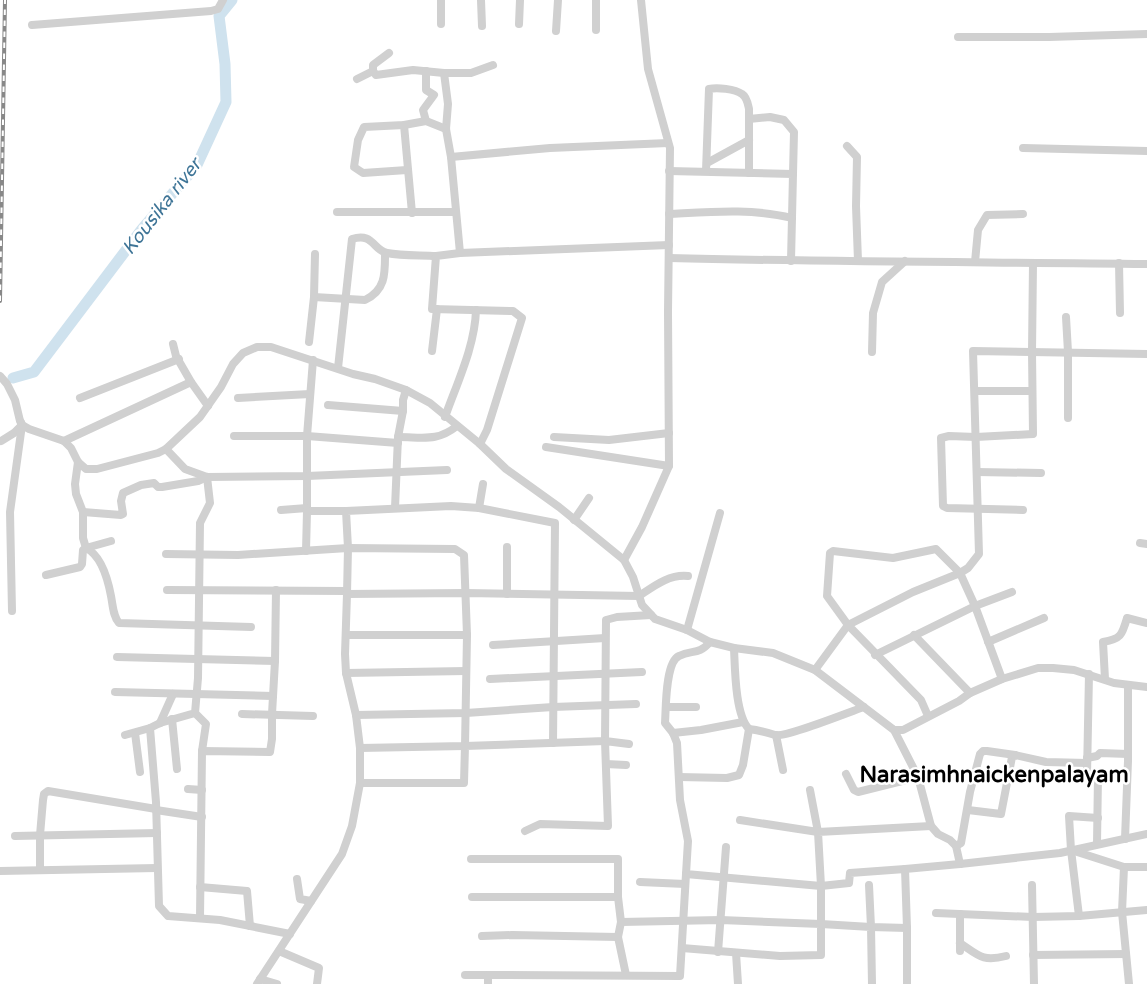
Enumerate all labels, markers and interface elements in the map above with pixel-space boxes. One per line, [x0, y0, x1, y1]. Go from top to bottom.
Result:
water label: Kousika river [118, 152, 208, 259]
district label: Narasimhnaickenpalayam [859, 762, 1129, 788]

